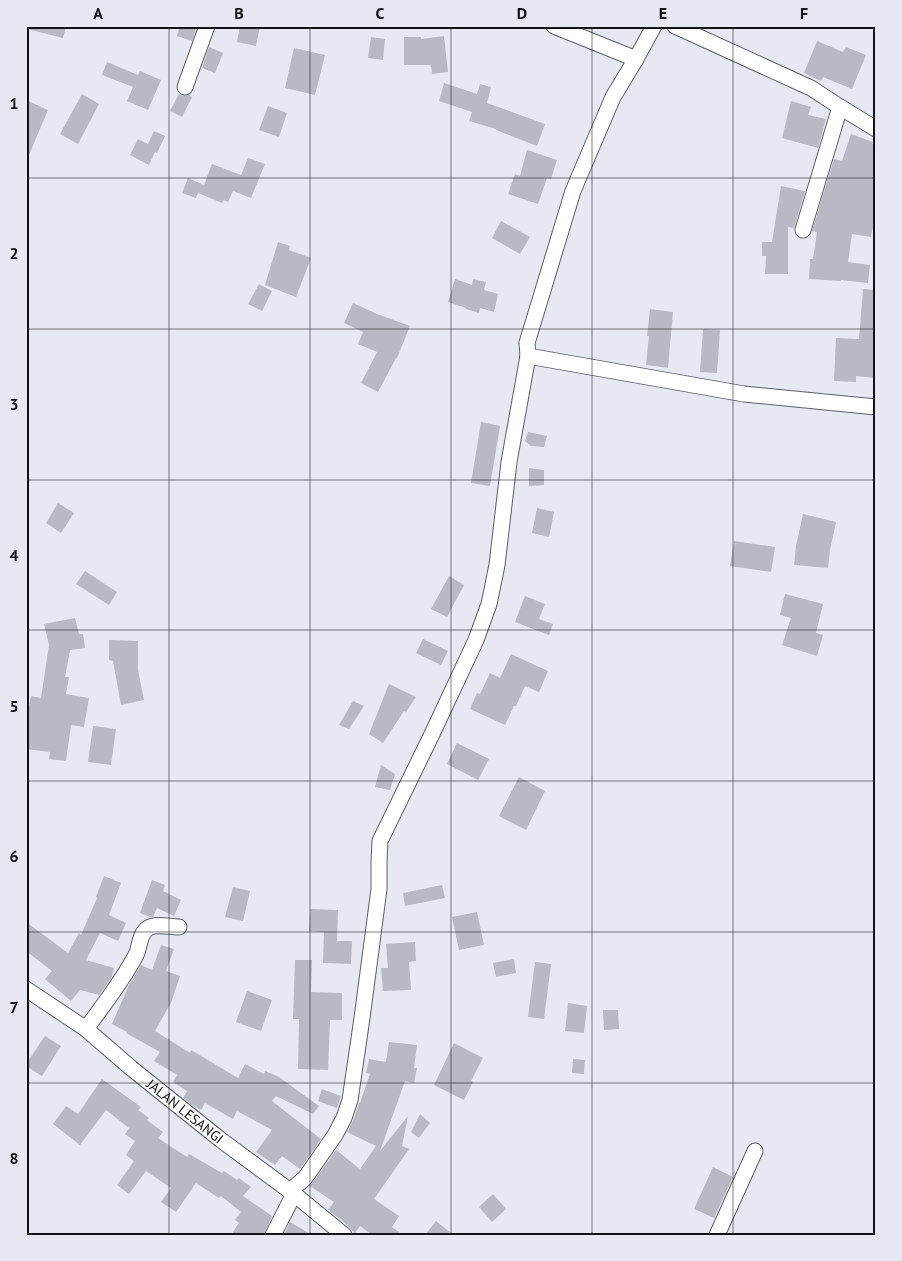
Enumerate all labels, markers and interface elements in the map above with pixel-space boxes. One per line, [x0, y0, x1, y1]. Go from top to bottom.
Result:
text: A [93, 3, 103, 23]
text: B [234, 3, 244, 23]
text: C [376, 3, 385, 23]
text: D [517, 3, 527, 23]
text: E [659, 3, 667, 23]
text: F [800, 3, 808, 23]
text: 1 [9, 93, 19, 113]
text: 2 [9, 243, 19, 263]
text: 3 [9, 394, 19, 414]
text: 4 [9, 545, 19, 565]
text: 5 [9, 696, 19, 716]
text: 6 [9, 846, 19, 866]
text: 7 [9, 997, 19, 1017]
street label: JALAN LESANGI [142, 1074, 227, 1148]
text: 8 [9, 1148, 19, 1168]

